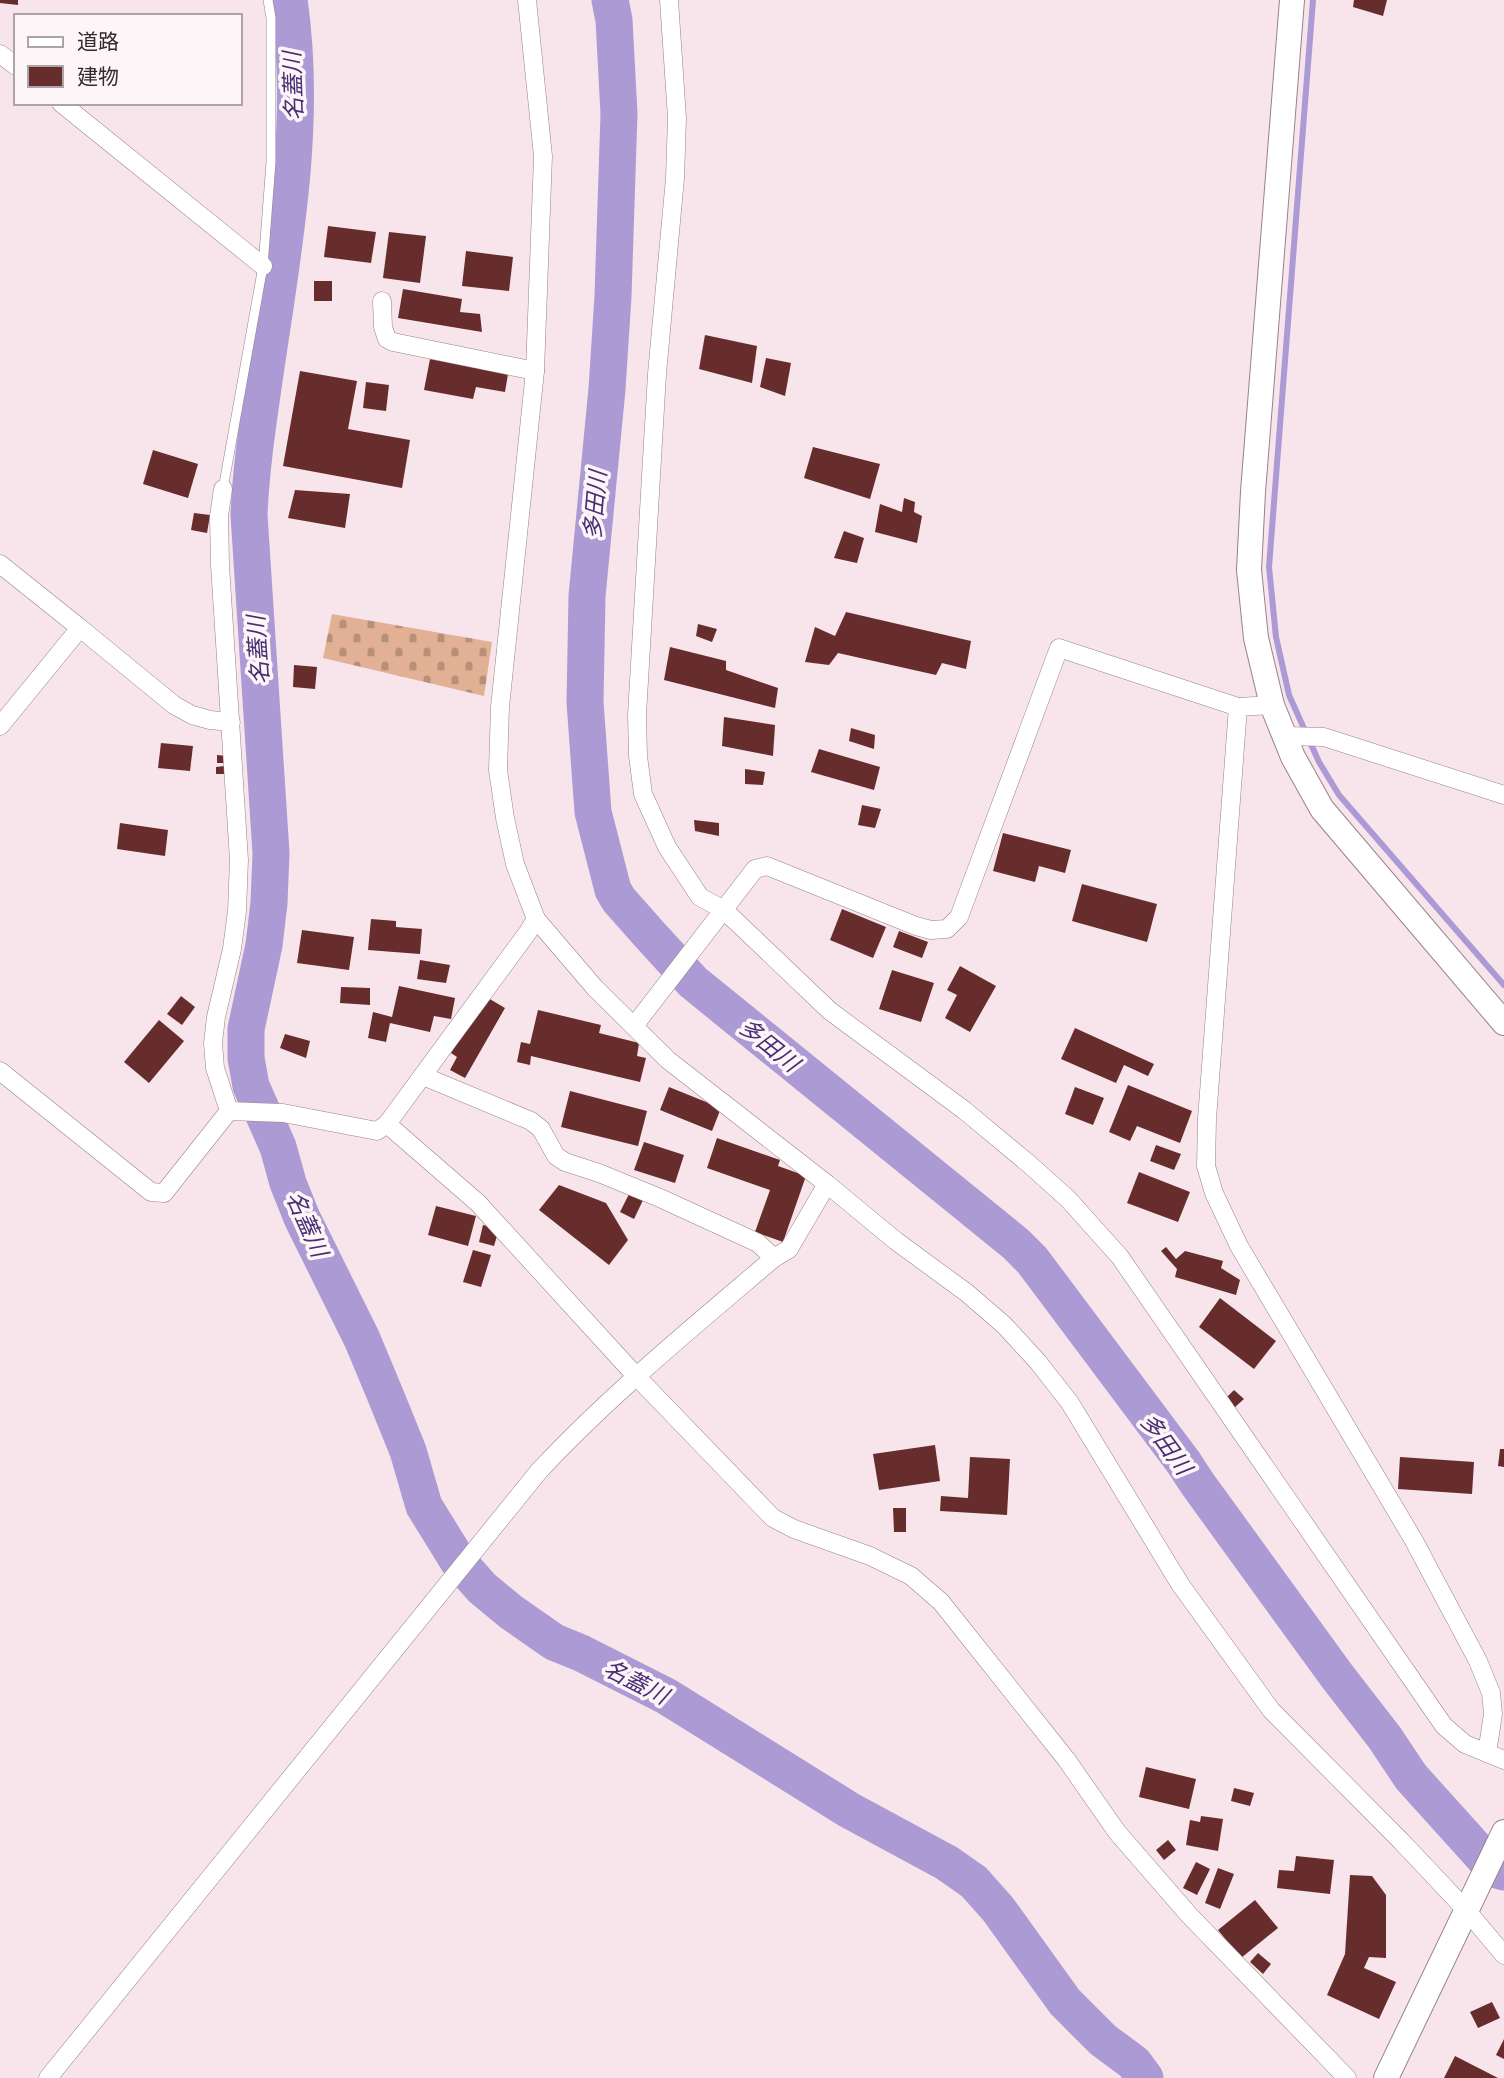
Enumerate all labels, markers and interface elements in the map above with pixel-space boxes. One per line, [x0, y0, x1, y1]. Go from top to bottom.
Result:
legend [14, 14, 242, 105]
text: 道路 [77, 30, 119, 54]
water label: 名蓋川 [279, 48, 308, 121]
text: 建物 [77, 65, 119, 89]
water label: 多田川 [579, 467, 612, 541]
water label: 名蓋川 [242, 612, 274, 685]
water label: 多田川 [733, 1013, 806, 1079]
water label: 名蓋川 [280, 1187, 334, 1264]
water label: 多田川 [1134, 1408, 1199, 1483]
water label: 名蓋川 [599, 1655, 675, 1711]

